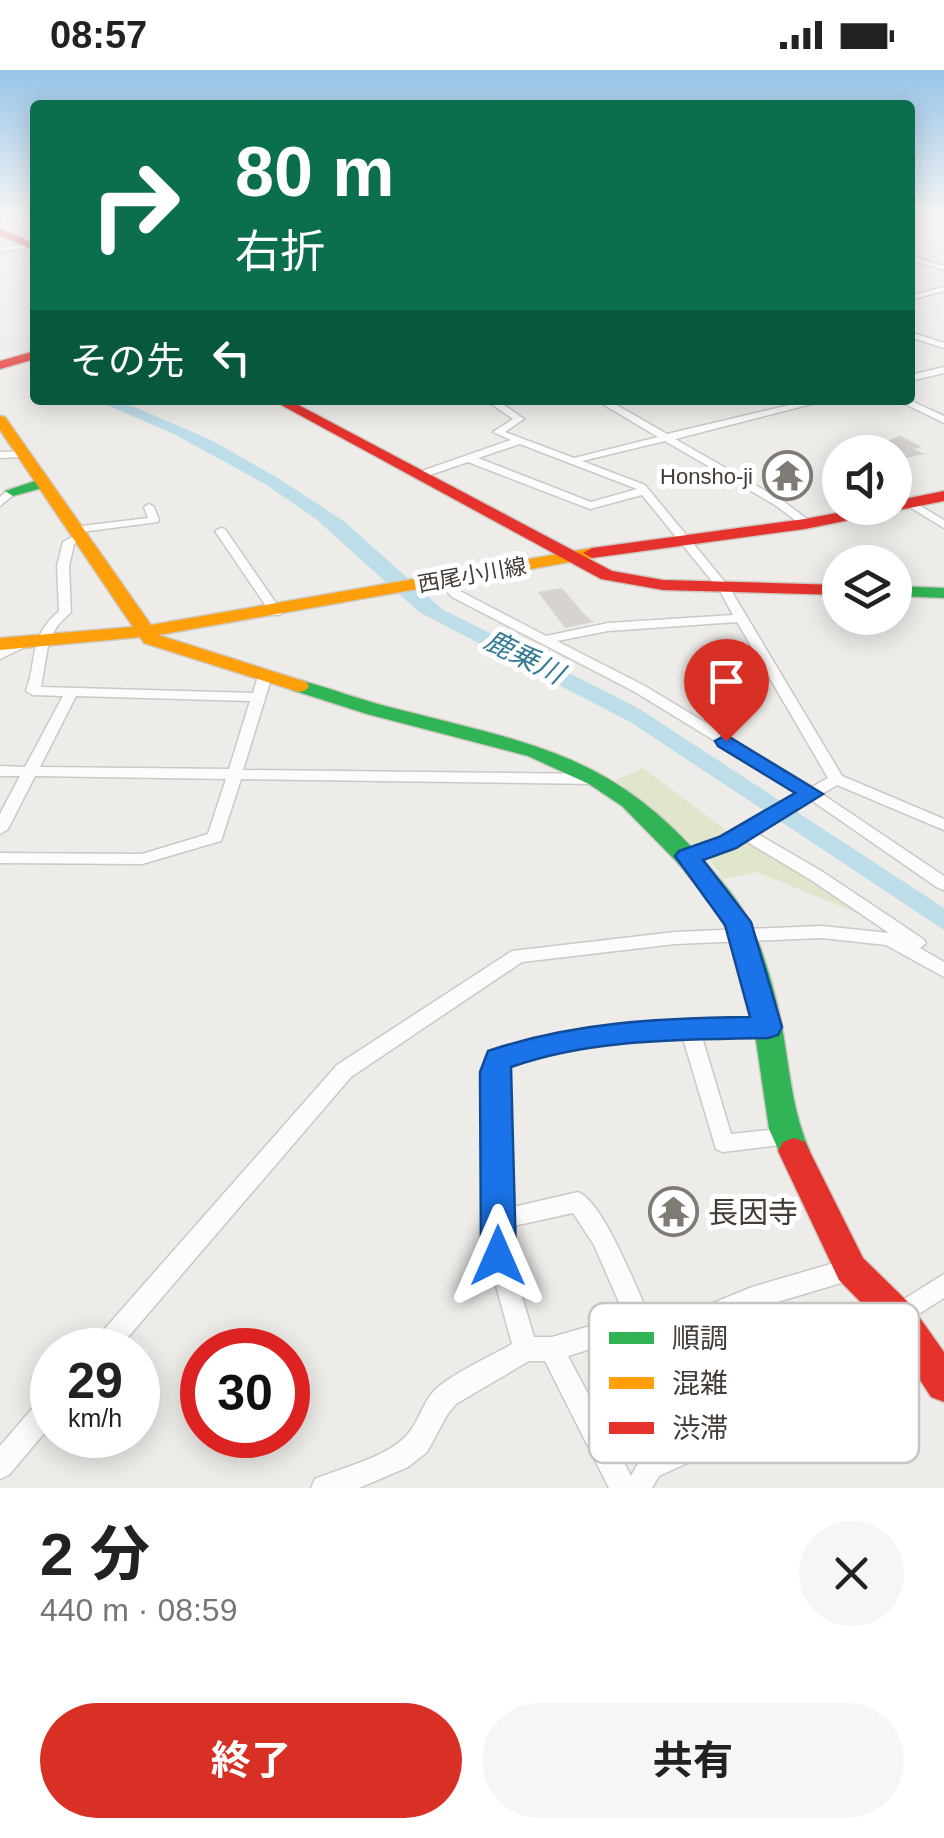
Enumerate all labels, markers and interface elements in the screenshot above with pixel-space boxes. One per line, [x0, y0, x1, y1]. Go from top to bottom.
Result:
text: 08:57 [50, 14, 147, 56]
text: 80 m [235, 133, 395, 211]
icon: right [70, 140, 200, 270]
text: 右折 [235, 226, 325, 277]
icon: left [204, 330, 259, 385]
text: その先 [70, 340, 184, 382]
map controls [822, 435, 912, 635]
button: sound [822, 435, 912, 525]
temple icon: Honsho-ji [762, 450, 814, 502]
place label: Honsho-ji [660, 464, 753, 489]
button: layers [822, 545, 912, 635]
street label: 西尾小川線 [416, 553, 528, 597]
water label: 鹿乗川 [480, 624, 571, 691]
pin [684, 639, 769, 742]
icon: arrive [699, 654, 754, 709]
temple icon: 長因寺 [647, 1186, 699, 1238]
place label: 長因寺 [708, 1196, 798, 1229]
position arrow [446, 1204, 550, 1308]
legend [589, 1303, 919, 1463]
text: 順調 [672, 1323, 728, 1354]
speed limit sign: 30 [180, 1328, 310, 1458]
text: 29 [67, 1353, 123, 1409]
text: 混雑 [672, 1368, 728, 1399]
text: km/h [68, 1404, 122, 1432]
text: 渋滞 [672, 1413, 728, 1444]
text: 2 分 [40, 1521, 150, 1588]
button: close [799, 1521, 904, 1626]
text: 440 m · 08:59 [40, 1592, 237, 1628]
button: 終了 [40, 1703, 462, 1818]
button: 共有 [482, 1703, 904, 1818]

